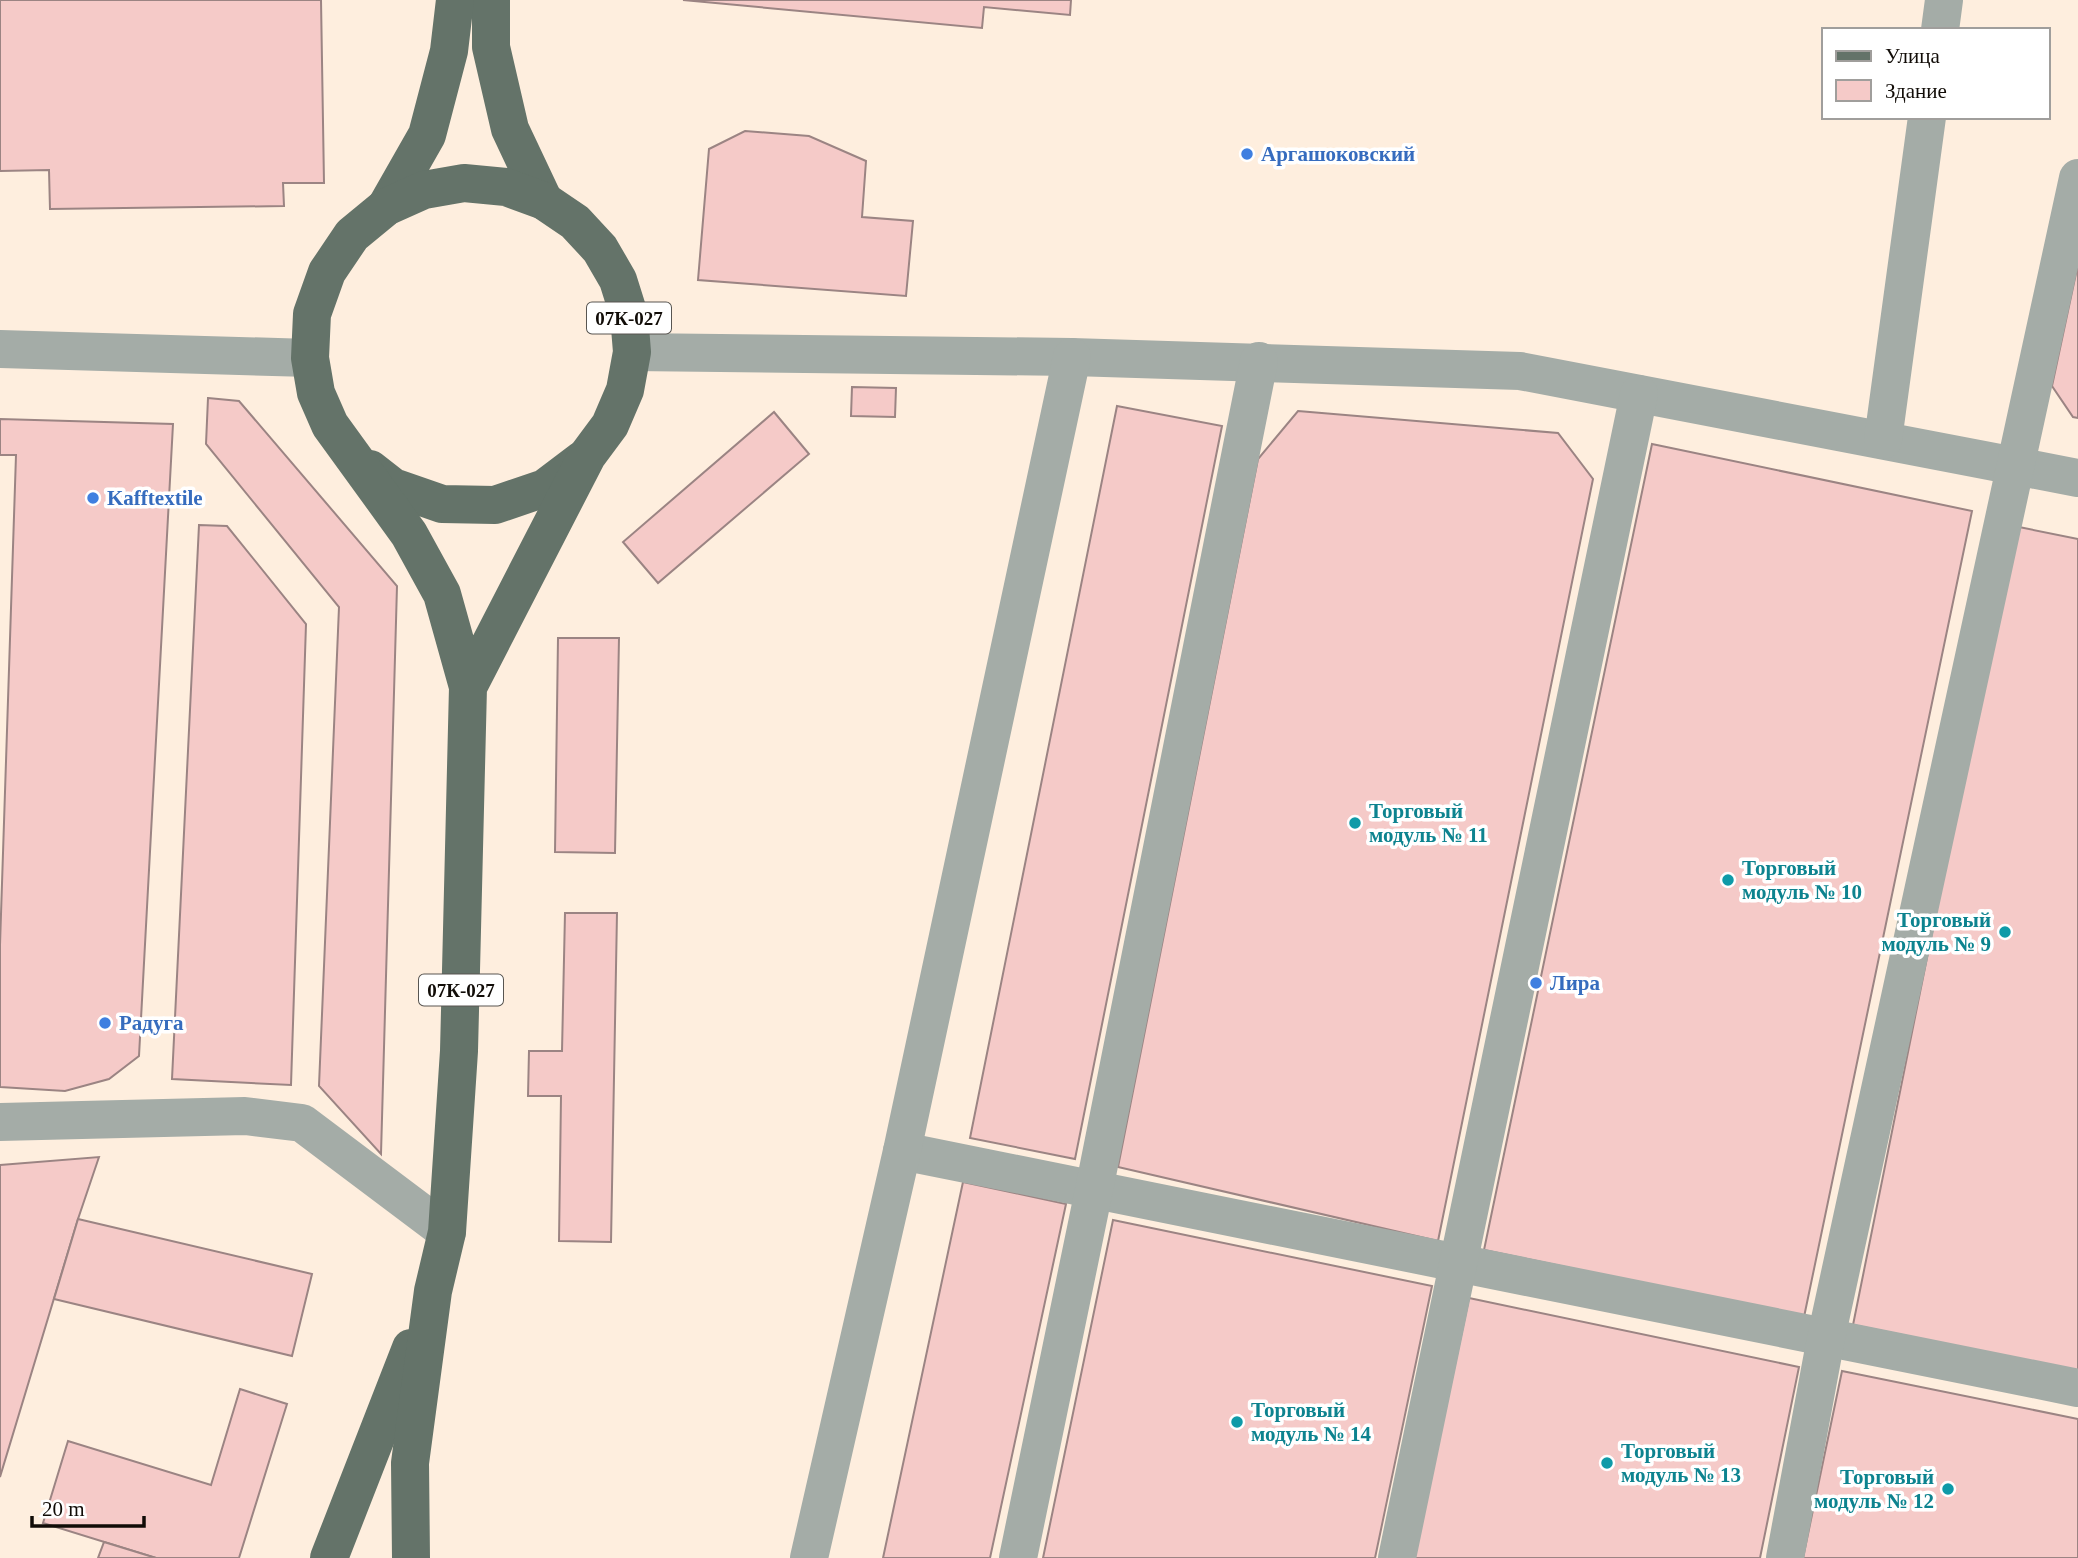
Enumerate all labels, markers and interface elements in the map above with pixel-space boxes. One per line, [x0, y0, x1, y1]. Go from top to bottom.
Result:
legend [1822, 28, 2050, 119]
text: Улица [1885, 44, 1940, 68]
text: Здание [1885, 79, 1947, 103]
place label: Аргашоковский [1261, 142, 1415, 166]
marker: Аргашоковский [1239, 146, 1255, 162]
road number: 07К-027 [587, 302, 671, 334]
place label: Kafftextile [107, 486, 203, 510]
marker: Kafftextile [85, 490, 101, 506]
place label: Торговый модуль № 11 [1369, 799, 1488, 847]
marker: Торговый модуль № 11 [1347, 815, 1363, 831]
place label: Торговый модуль № 10 [1742, 856, 1862, 904]
marker: Торговый модуль № 10 [1720, 872, 1736, 888]
place label: Торговый модуль № 9 [1881, 908, 1991, 956]
marker: Торговый модуль № 9 [1997, 924, 2013, 940]
place label: Лира [1550, 971, 1600, 995]
road number: 07К-027 [419, 974, 503, 1006]
marker: Лира [1528, 975, 1544, 991]
place label: Радуга [119, 1011, 184, 1035]
marker: Радуга [97, 1015, 113, 1031]
place label: Торговый модуль № 14 [1251, 1398, 1372, 1446]
marker: Торговый модуль № 14 [1229, 1414, 1245, 1430]
place label: Торговый модуль № 13 [1621, 1439, 1741, 1487]
marker: Торговый модуль № 13 [1599, 1455, 1615, 1471]
place label: Торговый модуль № 12 [1814, 1465, 1934, 1513]
marker: Торговый модуль № 12 [1940, 1481, 1956, 1497]
scale bar [32, 1484, 144, 1528]
text: 20 m [42, 1497, 85, 1521]

